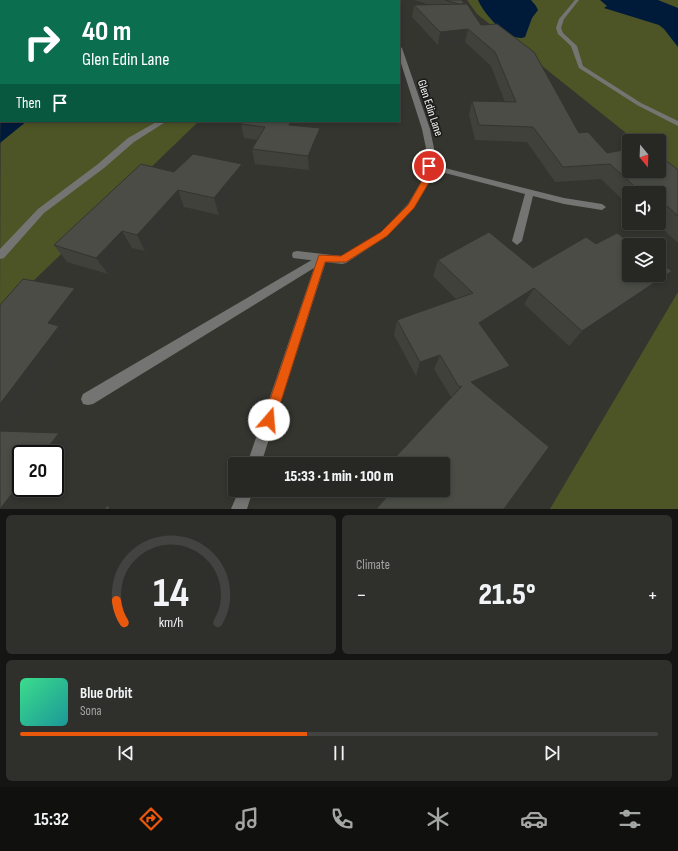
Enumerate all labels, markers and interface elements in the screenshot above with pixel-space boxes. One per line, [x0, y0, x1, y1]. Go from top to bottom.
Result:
text: 40 m [82, 15, 131, 48]
icon: right [16, 16, 68, 68]
text: Glen Edin Lane [82, 49, 169, 70]
street label: Glen Edin Lane [414, 78, 446, 138]
icon: arrive [49, 92, 71, 114]
text: Then [16, 94, 41, 113]
north arrow [622, 134, 666, 178]
map controls [622, 134, 666, 282]
pin [412, 149, 446, 183]
icon: arrive [418, 155, 440, 177]
button: sound [622, 186, 666, 230]
button: layers [622, 238, 666, 282]
position arrow [248, 399, 290, 441]
speed limit sign: 20 [12, 445, 64, 497]
text: 15:33 · 1 min · 100 m [284, 467, 394, 486]
text: Climate [356, 557, 390, 573]
text: 14 [153, 568, 189, 617]
text: 21.5° [478, 577, 536, 613]
text: − [356, 582, 367, 609]
text: + [647, 582, 658, 609]
text: km/h [159, 613, 183, 630]
text: Blue Orbit [80, 684, 132, 703]
text: Sona [80, 703, 102, 719]
icon: previous [115, 742, 137, 764]
icon: pause [328, 742, 350, 764]
icon: next [541, 742, 563, 764]
icon: directions [137, 805, 165, 833]
icon: music [233, 805, 261, 833]
icon: phone [328, 805, 356, 833]
icon: climate [424, 805, 452, 833]
icon: car [520, 805, 548, 833]
icon: filters [616, 805, 644, 833]
text: 15:32 [34, 809, 69, 830]

